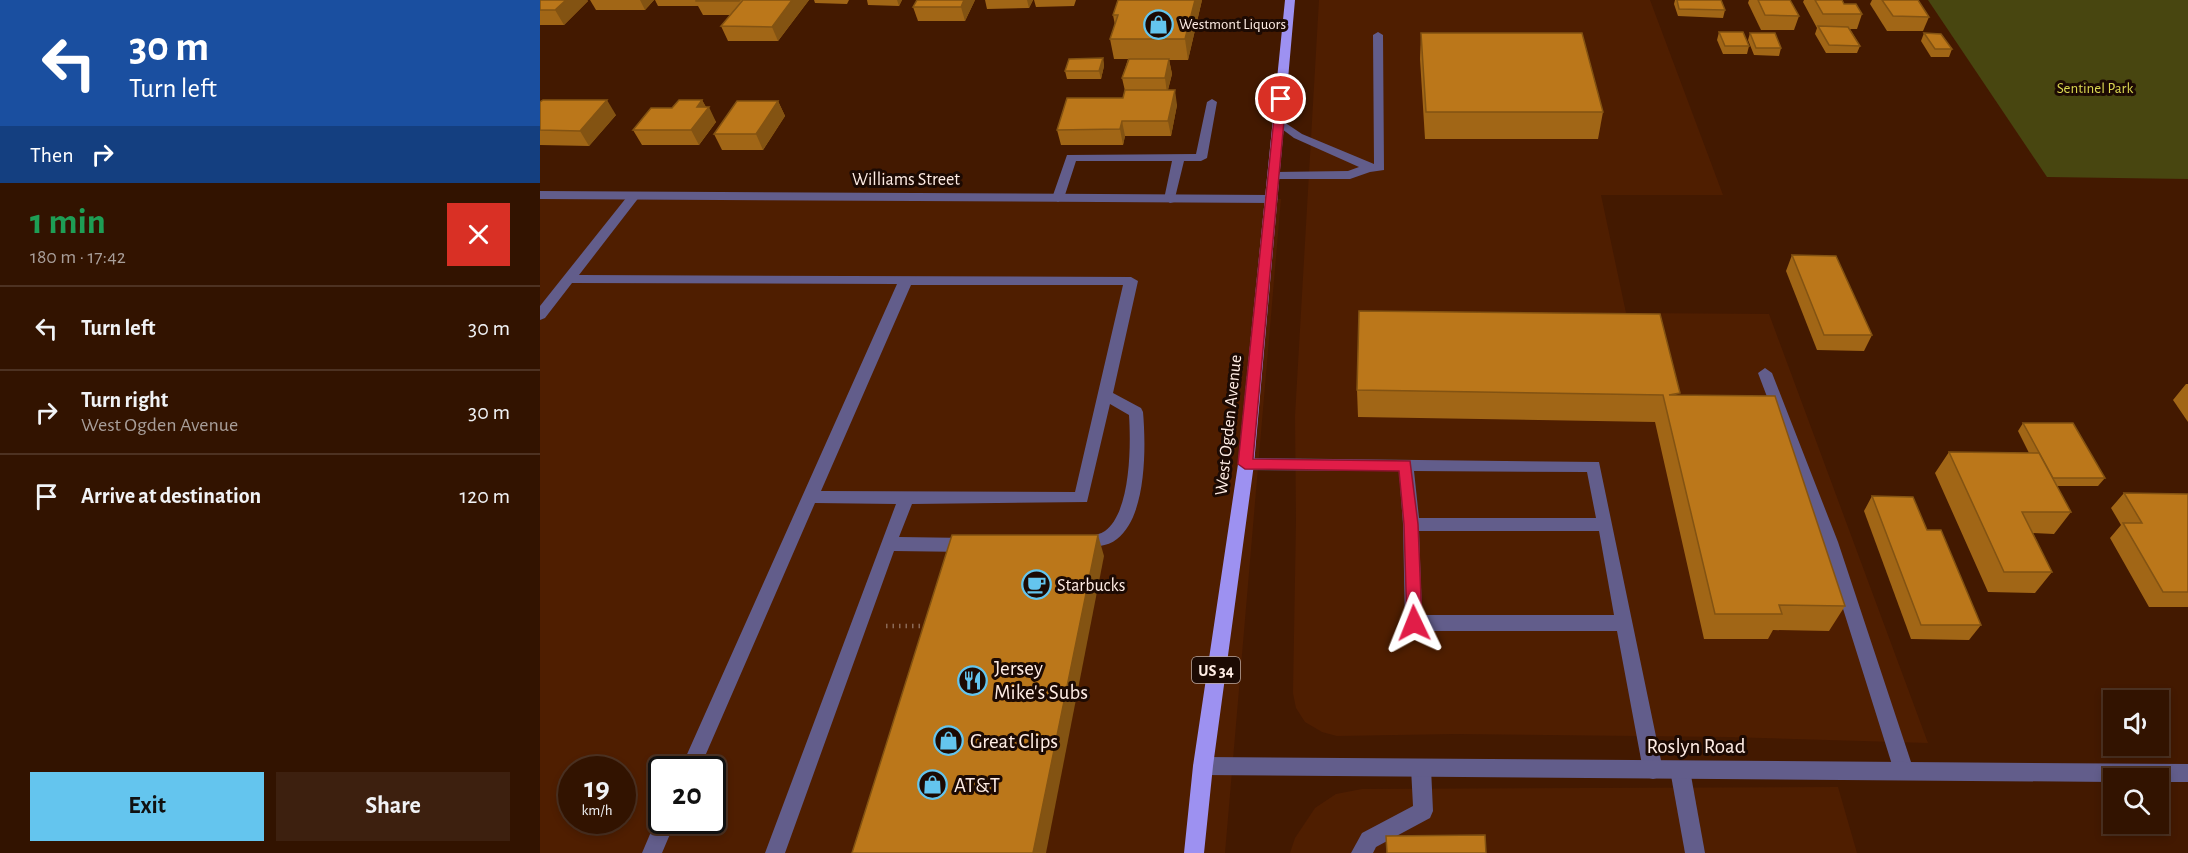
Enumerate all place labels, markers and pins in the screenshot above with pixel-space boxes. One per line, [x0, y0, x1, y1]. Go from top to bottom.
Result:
shop icon: Westmont Liquors [1142, 8, 1174, 40]
place label: Westmont Liquors [1179, 17, 1286, 32]
pin [1255, 73, 1306, 124]
cafe icon: Starbucks [1020, 569, 1052, 601]
place label: Starbucks [1057, 577, 1125, 595]
place label: Jersey Mike's Subs [994, 658, 1088, 703]
restaurant icon: Jersey Mike's Subs [957, 664, 989, 696]
shop icon: Great Clips [933, 725, 965, 757]
place label: Great Clips [970, 731, 1058, 752]
shop icon: AT&T [917, 769, 949, 801]
place label: AT&T [954, 775, 1000, 796]

